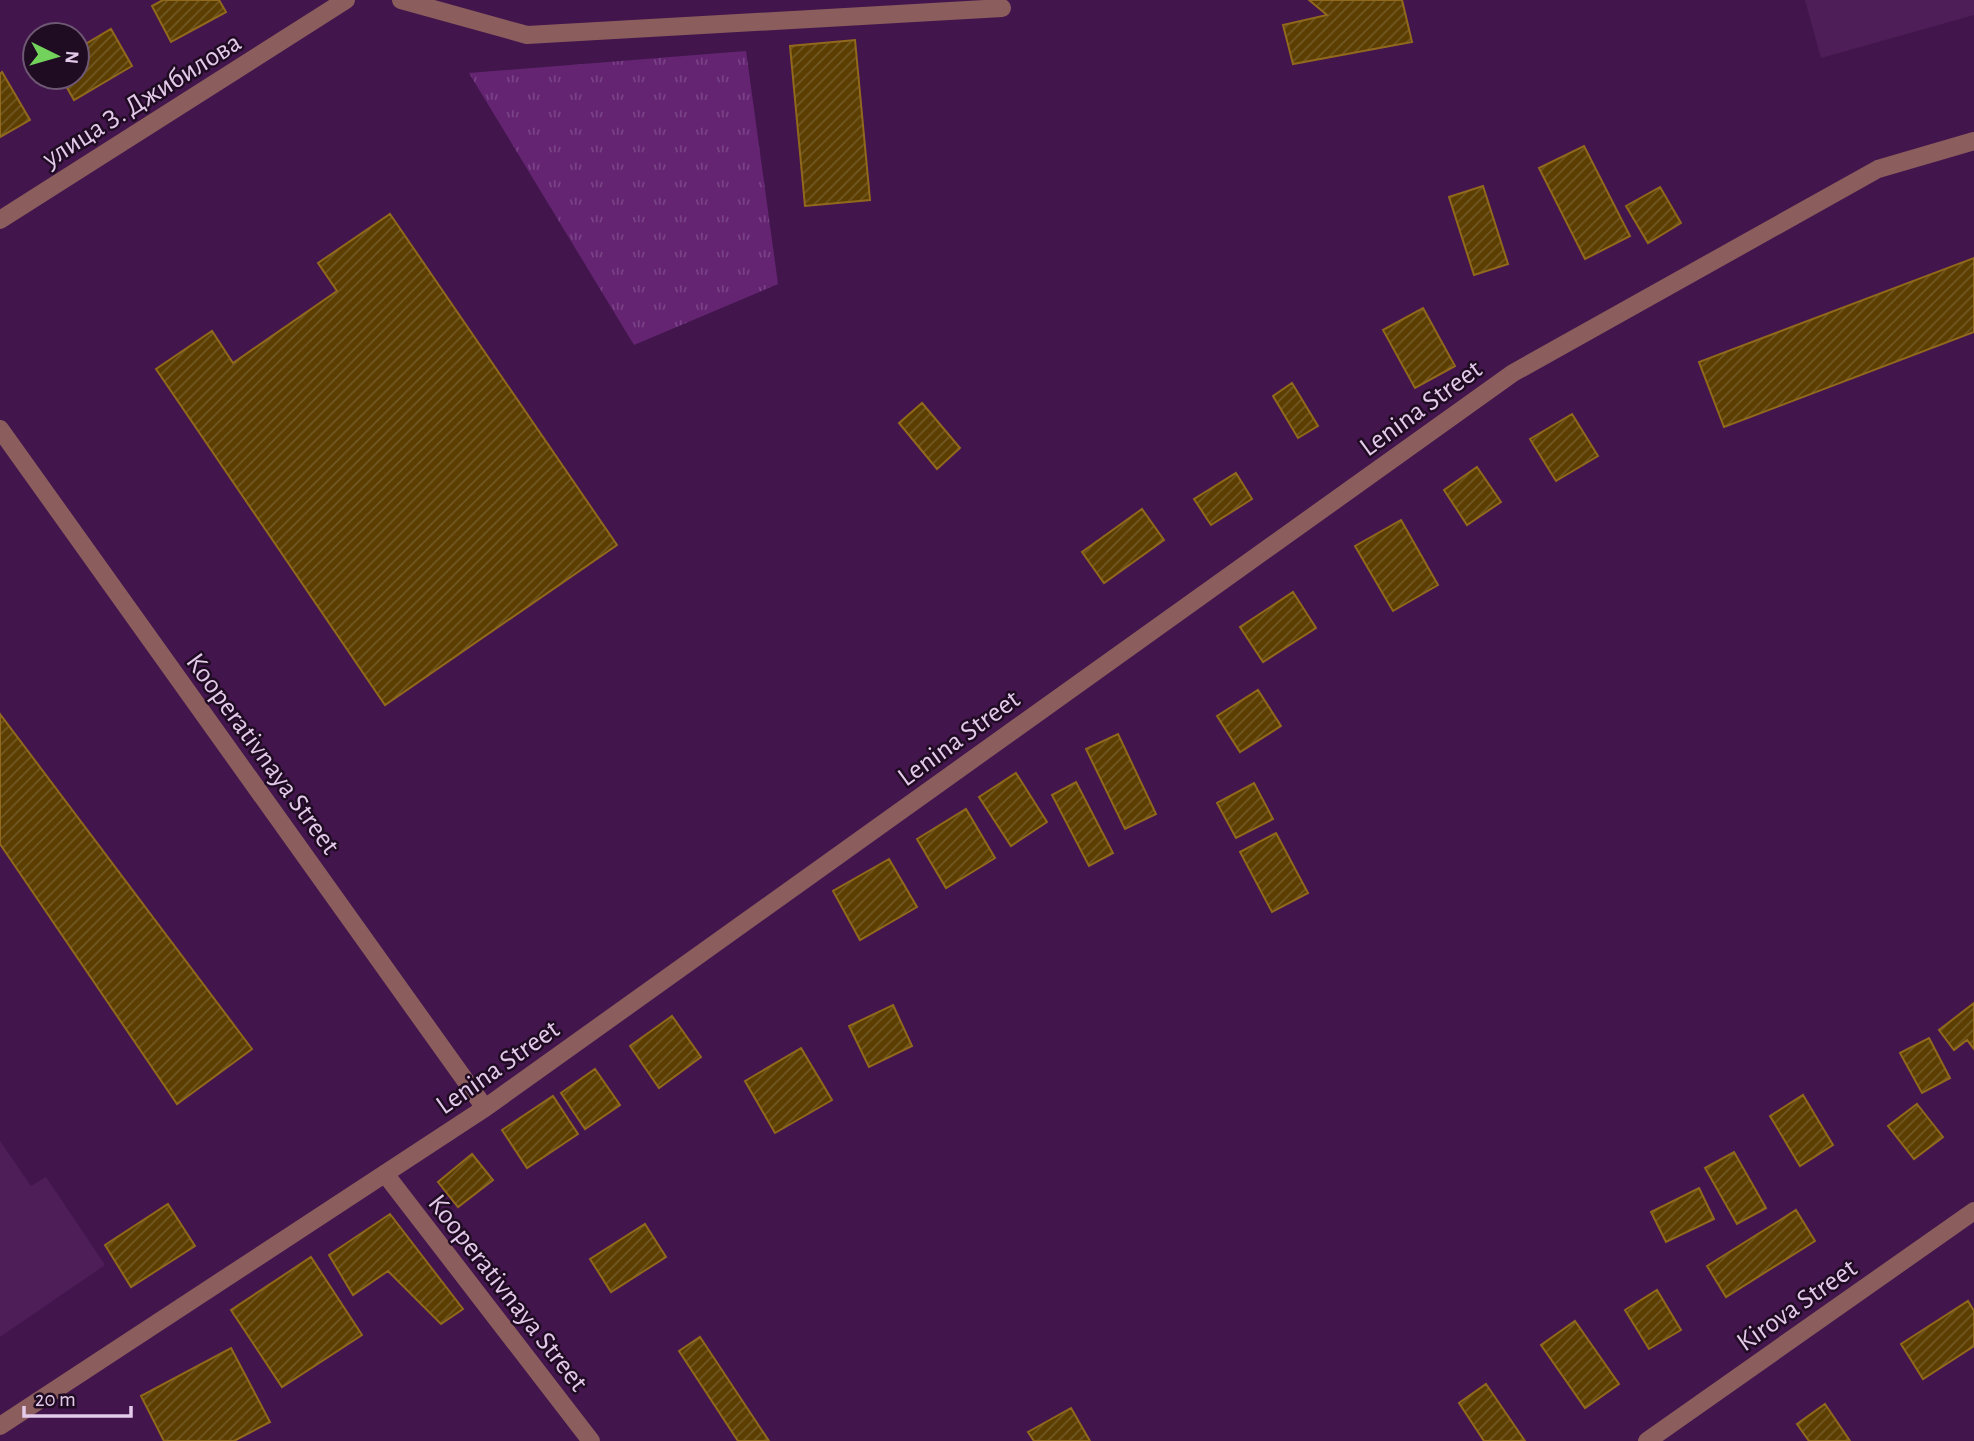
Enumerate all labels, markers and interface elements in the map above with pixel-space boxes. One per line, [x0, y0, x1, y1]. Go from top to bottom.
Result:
north arrow [21, 21, 91, 91]
street label: улица З. Джибилова [37, 28, 246, 174]
text: N [61, 50, 81, 65]
street label: Lenina Street [1355, 355, 1487, 462]
street label: Kooperativnaya Street [180, 649, 344, 860]
street label: Lenina Street [893, 685, 1025, 792]
street label: Lenina Street [431, 1015, 565, 1120]
street label: Kooperativnaya Street [422, 1190, 593, 1397]
street label: Kirova Street [1732, 1254, 1862, 1357]
scale bar [24, 1374, 131, 1418]
text: 20 m [35, 1389, 76, 1410]

